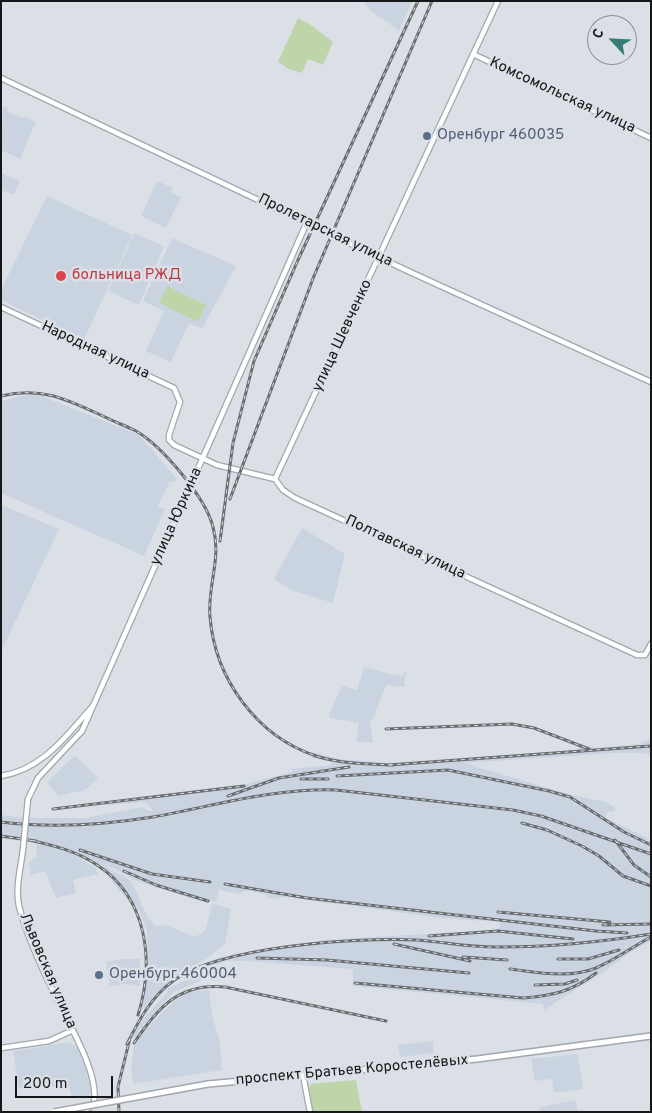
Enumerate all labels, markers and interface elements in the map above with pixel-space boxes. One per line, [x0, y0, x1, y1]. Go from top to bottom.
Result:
north arrow [587, 15, 637, 65]
text: С [589, 26, 608, 42]
street label: Комсомольская улица [486, 54, 638, 138]
place label: Оренбург 460035 [437, 127, 564, 145]
marker: Оренбург 460035 [421, 130, 433, 142]
street label: Пролетарская улица [255, 191, 395, 271]
place label: больница РЖД [72, 267, 181, 285]
marker: больница РЖД [54, 269, 68, 283]
street label: улица Шевченко [309, 277, 377, 395]
street label: Народная улица [38, 318, 152, 384]
street label: улица Юркина [147, 465, 207, 569]
street label: Полтавская улица [342, 512, 468, 584]
street label: Львовская улица [15, 910, 79, 1032]
place label: Оренбург 460004 [109, 966, 237, 984]
marker: Оренбург 460004 [93, 969, 105, 981]
street label: проспект Братьев Коростелёвых [235, 1052, 469, 1090]
scale bar [18, 1066, 115, 1098]
text: 200 m [23, 1075, 68, 1094]

